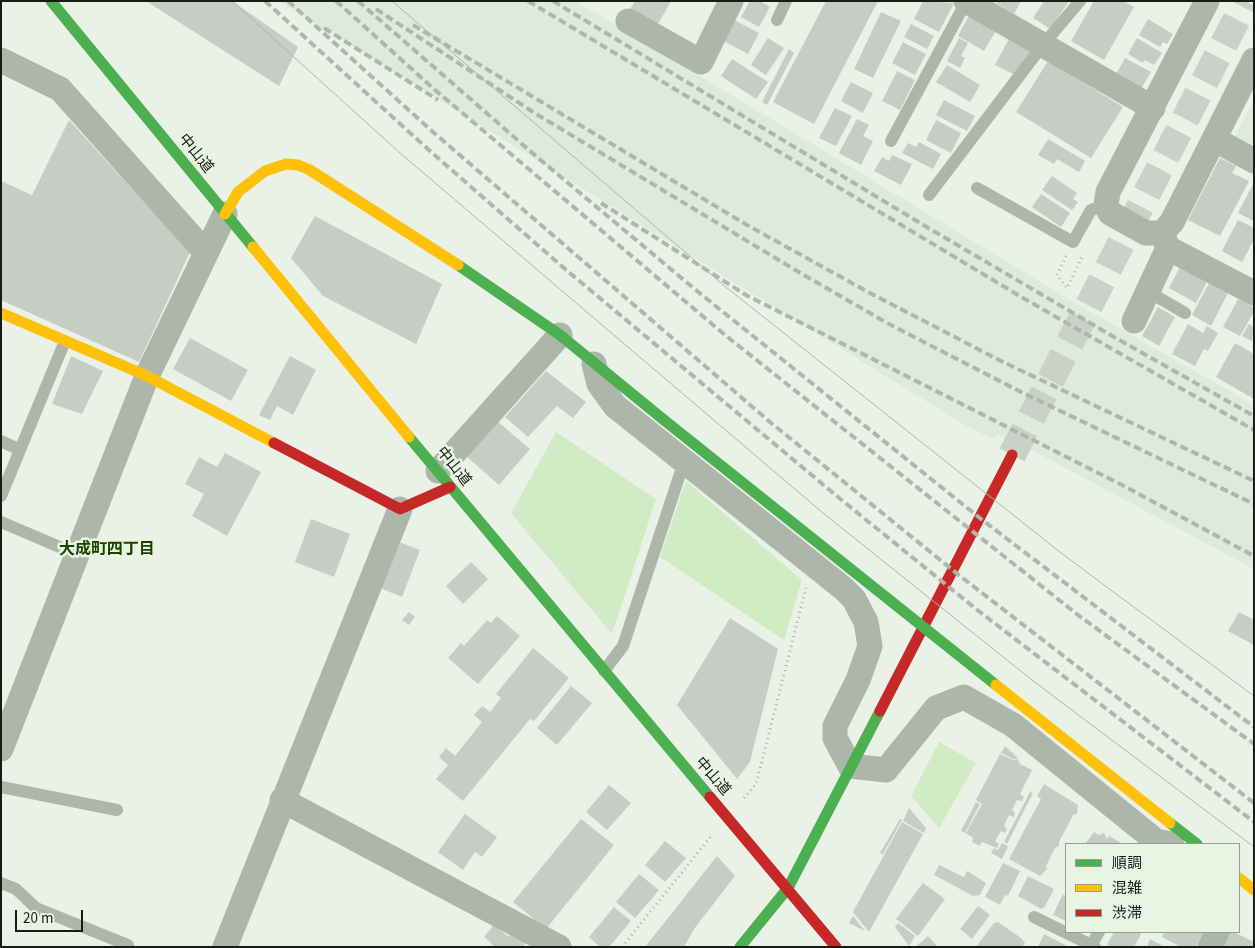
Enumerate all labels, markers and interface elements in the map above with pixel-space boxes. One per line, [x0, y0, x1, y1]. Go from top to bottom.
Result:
street label: 中山道 [174, 131, 216, 177]
street label: 中山道 [432, 444, 474, 490]
district label: 大成町四丁目 [59, 540, 155, 560]
street label: 中山道 [690, 754, 734, 800]
legend [1065, 843, 1240, 933]
text: 順調 [1112, 853, 1142, 874]
text: 混雑 [1112, 878, 1142, 899]
scale bar [18, 900, 85, 932]
text: 渋滞 [1112, 903, 1142, 924]
text: 20 m [23, 908, 53, 929]

